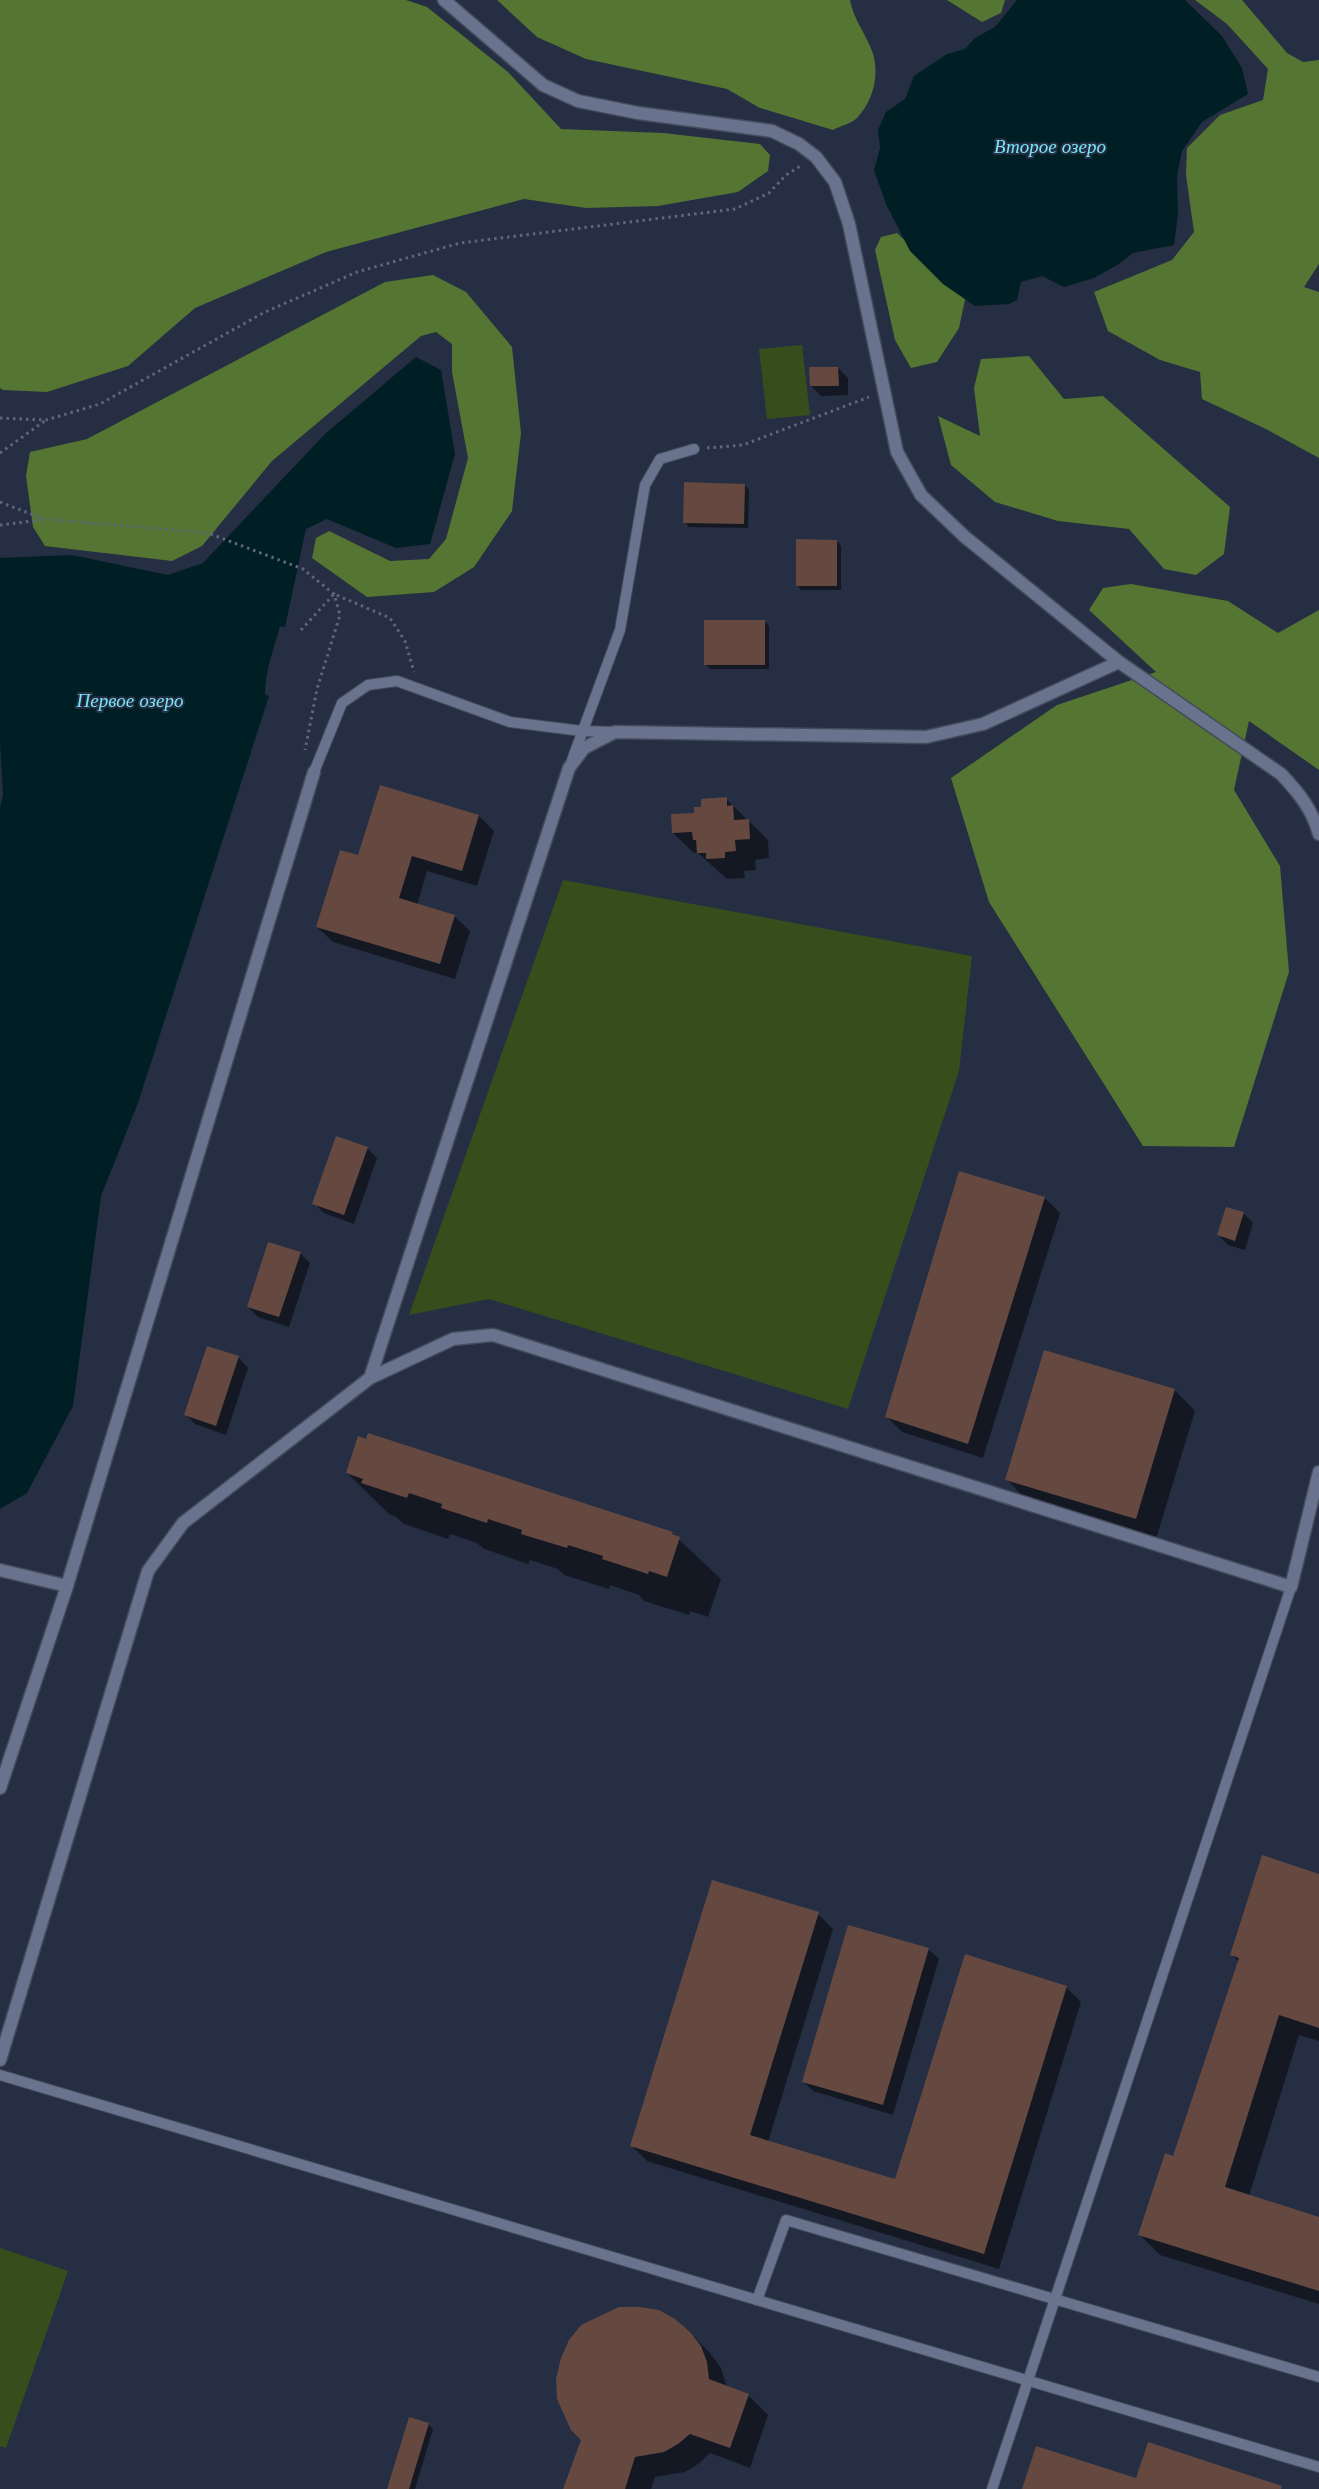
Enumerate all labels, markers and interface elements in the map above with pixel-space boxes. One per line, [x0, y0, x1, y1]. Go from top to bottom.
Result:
water label: Второе озеро [994, 135, 1106, 158]
water label: Первое озеро [76, 689, 183, 712]

